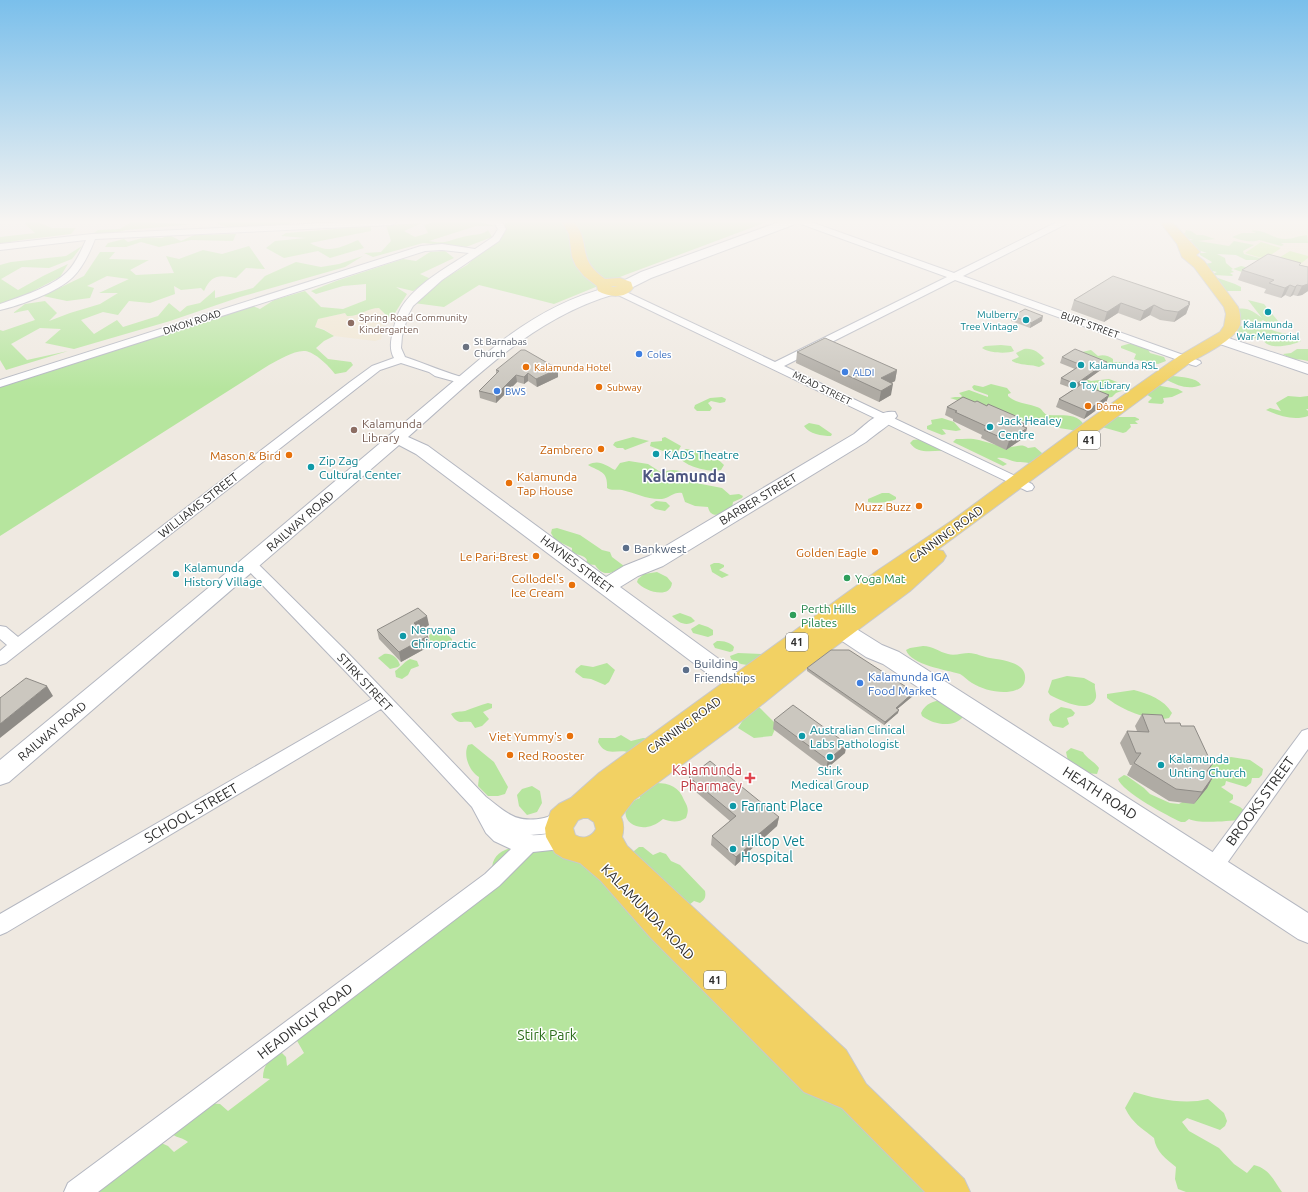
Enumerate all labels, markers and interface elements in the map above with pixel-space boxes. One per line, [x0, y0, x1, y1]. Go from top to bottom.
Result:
street label: DIXON ROAD [162, 307, 222, 337]
marker: Kalamunda War Memorial [1263, 307, 1273, 317]
place label: Mulberry Tree Vintage [961, 309, 1018, 332]
street label: BURT STREET [1059, 309, 1121, 341]
place label: Spring Road Community Kindergarten [359, 312, 467, 335]
marker: Mulberry Tree Vintage [1021, 315, 1031, 325]
marker: Spring Road Community Kindergarten [346, 318, 356, 328]
place label: Kalamunda War Memorial [1237, 319, 1300, 342]
place label: St Barnabas Church [474, 336, 527, 359]
marker: St Barnabas Church [461, 342, 471, 352]
marker: Coles [634, 349, 644, 359]
place label: Coles [647, 349, 671, 360]
marker: Kalamunda RSL [1076, 360, 1086, 370]
place label: Kalamunda RSL [1089, 360, 1158, 371]
marker: Kalamunda Hotel [521, 362, 531, 372]
place label: Kalamunda Hotel [534, 362, 612, 373]
marker: ALDI [840, 367, 850, 377]
place label: ALDI [853, 367, 874, 378]
street label: MEAD STREET [791, 369, 854, 407]
marker: Toy Library [1068, 380, 1078, 390]
place label: Toy Library [1081, 380, 1130, 391]
marker: Subway [594, 382, 604, 392]
place label: Subway [607, 382, 642, 393]
marker: BWS [492, 386, 502, 396]
place label: BWS [505, 386, 526, 397]
marker: Dôme [1083, 401, 1093, 411]
place label: Dôme [1096, 401, 1123, 412]
place label: Jack Healey Centre [998, 414, 1061, 441]
place label: Kalamunda Library [362, 417, 422, 444]
marker: Jack Healey Centre [985, 422, 995, 432]
marker: Kalamunda Library [349, 425, 359, 435]
road number: 41 [1078, 431, 1100, 449]
place label: Zambrero [540, 443, 593, 456]
marker: Zambrero [596, 444, 606, 454]
place label: KADS Theatre [664, 448, 739, 461]
place label: Mason & Bird [210, 449, 281, 462]
marker: KADS Theatre [651, 449, 661, 459]
marker: Mason & Bird [284, 450, 294, 460]
place label: Zip Zag Cultural Center [319, 454, 402, 481]
marker: Zip Zag Cultural Center [306, 462, 316, 472]
district label: Kalamunda [642, 467, 726, 485]
street label: WILLIAMS STREET [156, 470, 241, 540]
place label: Kalamunda Tap House [517, 470, 577, 497]
street label: BARBER STREET [717, 471, 799, 527]
marker: Kalamunda Tap House [504, 478, 514, 488]
street label: RAILWAY ROAD [264, 488, 336, 554]
place label: Muzz Buzz [854, 500, 911, 513]
marker: Muzz Buzz [914, 501, 924, 511]
street label: CANNING ROAD [907, 503, 985, 565]
street label: HAYNES STREET [538, 533, 616, 596]
place label: Bankwest [634, 542, 687, 555]
marker: Bankwest [621, 543, 631, 553]
place label: Golden Eagle [796, 546, 867, 559]
marker: Golden Eagle [870, 547, 880, 557]
place label: Le Pari-Brest [460, 550, 528, 563]
marker: Le Pari-Brest [531, 551, 541, 561]
place label: Kalamunda History Village [184, 561, 262, 588]
marker: Kalamunda History Village [171, 569, 181, 579]
place label: Collodel's Ice Cream [511, 572, 564, 599]
place label: Yoga Mat [855, 572, 906, 585]
marker: Yoga Mat [842, 573, 852, 583]
marker: Collodel's Ice Cream [567, 580, 577, 590]
place label: Perth Hills Pilates [801, 602, 856, 629]
marker: Perth Hills Pilates [788, 610, 798, 620]
place label: Nervana Chiropractic [411, 623, 477, 650]
marker: Nervana Chiropractic [398, 631, 408, 641]
road number: 41 [786, 633, 808, 651]
street label: STIRK STREET [335, 650, 395, 714]
place label: Building Friendships [694, 657, 755, 684]
marker: Building Friendships [681, 665, 691, 675]
place label: Kalamunda IGA Food Market [868, 670, 950, 697]
marker: Kalamunda IGA Food Market [855, 678, 865, 688]
street label: CANNING ROAD [645, 694, 723, 756]
street label: RAILWAY ROAD [15, 699, 89, 763]
place label: Australian Clinical Labs Pathologist [810, 723, 905, 750]
place label: Viet Yummy's [489, 730, 562, 743]
marker: Viet Yummy's [565, 731, 575, 741]
marker: Australian Clinical Labs Pathologist [797, 731, 807, 741]
place label: Red Rooster [518, 749, 585, 762]
marker: Red Rooster [505, 750, 515, 760]
marker: Stirk Medical Group [825, 752, 835, 762]
place label: Kalamunda Unting Church [1169, 752, 1246, 779]
street label: BROOKS STREET [1222, 753, 1298, 848]
marker: Kalamunda Unting Church [1156, 760, 1166, 770]
place label: Kalamunda Pharmacy [672, 762, 742, 794]
street label: HEATH ROAD [1060, 763, 1140, 823]
place label: Stirk Medical Group [791, 764, 869, 791]
marker: Kalamunda Pharmacy [745, 773, 755, 783]
street label: SCHOOL STREET [142, 780, 241, 846]
place label: Farrant Place [741, 798, 823, 814]
marker: Farrant Place [728, 801, 738, 811]
place label: Hiltop Vet Hospital [741, 833, 805, 865]
marker: Hiltop Vet Hospital [728, 844, 738, 854]
street label: KALAMUNDA ROAD [598, 861, 698, 963]
road number: 41 [704, 971, 726, 989]
street label: HEADINGLY ROAD [254, 980, 356, 1062]
park label: Stirk Park [517, 1027, 577, 1043]

